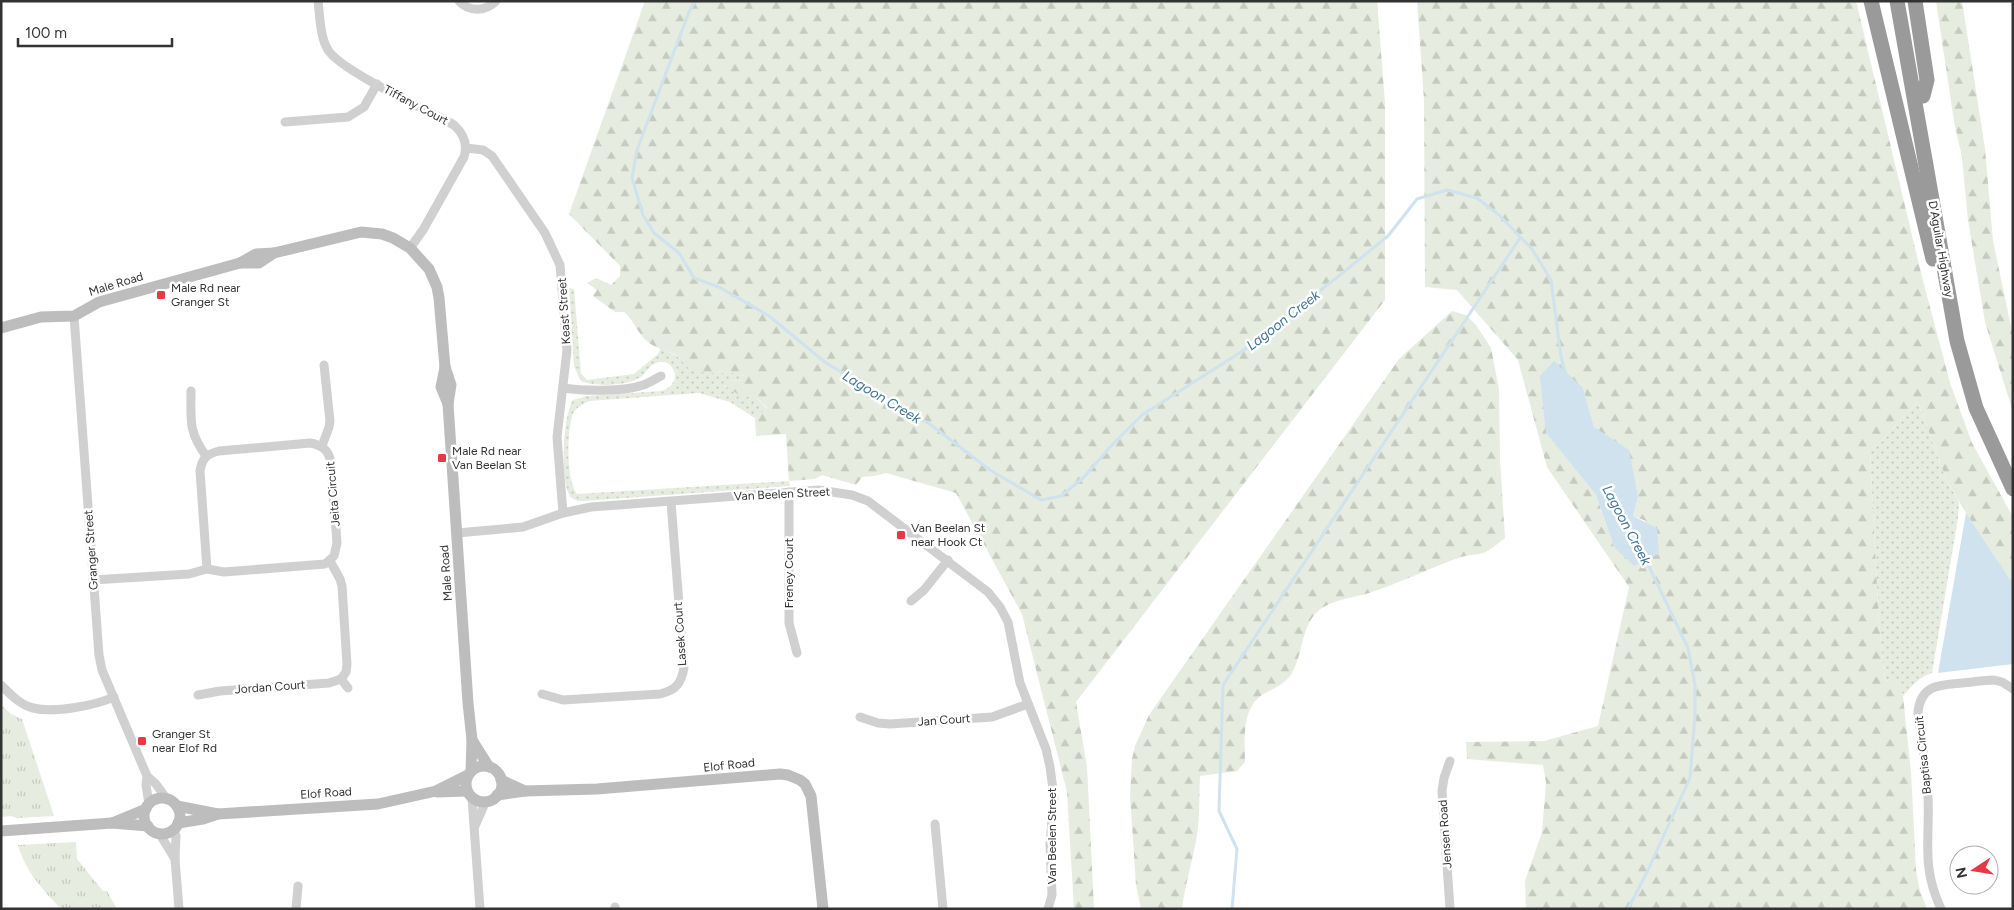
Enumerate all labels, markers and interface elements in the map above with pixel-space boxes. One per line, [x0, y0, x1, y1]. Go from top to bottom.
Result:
scale bar [18, 15, 171, 47]
text: 100 m [25, 24, 67, 42]
street label: Tiffany Court [381, 82, 451, 128]
street label: D'Aguilar Highway [1926, 199, 1957, 299]
street label: Male Road [87, 269, 145, 299]
street label: Keast Street [555, 277, 573, 345]
place label: Male Rd near Granger St [171, 281, 240, 309]
water label: Lagoon Creek [1243, 286, 1324, 354]
marker: Male Rd near Granger St [155, 289, 167, 301]
water label: Lagoon Creek [840, 367, 925, 428]
place label: Male Rd near Van Beelan St [452, 444, 527, 472]
marker: Male Rd near Van Beelan St [436, 452, 448, 464]
street label: Jeita Circuit [323, 460, 343, 527]
water label: Lagoon Creek [1598, 482, 1655, 569]
street label: Van Beelen Street [733, 484, 831, 504]
street label: Granger Street [81, 509, 101, 590]
place label: Van Beelan St near Hook Ct [911, 521, 986, 549]
marker: Van Beelan St near Hook Ct [895, 529, 907, 541]
street label: Freney Court [782, 537, 796, 608]
street label: Male Road [437, 545, 455, 601]
street label: Lasek Court [671, 601, 689, 667]
street label: Jordan Court [234, 678, 306, 696]
street label: Jan Court [917, 711, 971, 729]
street label: Baptisa Circuit [1912, 715, 1934, 795]
place label: Granger St near Elof Rd [152, 727, 217, 755]
marker: Granger St near Elof Rd [136, 735, 148, 747]
street label: Elof Road [703, 755, 755, 775]
street label: Elof Road [300, 784, 352, 802]
street label: Van Beelen Street [1045, 787, 1059, 884]
street label: Jensen Road [1436, 799, 1454, 869]
north arrow [1949, 845, 1999, 895]
text: N [1952, 866, 1971, 880]

